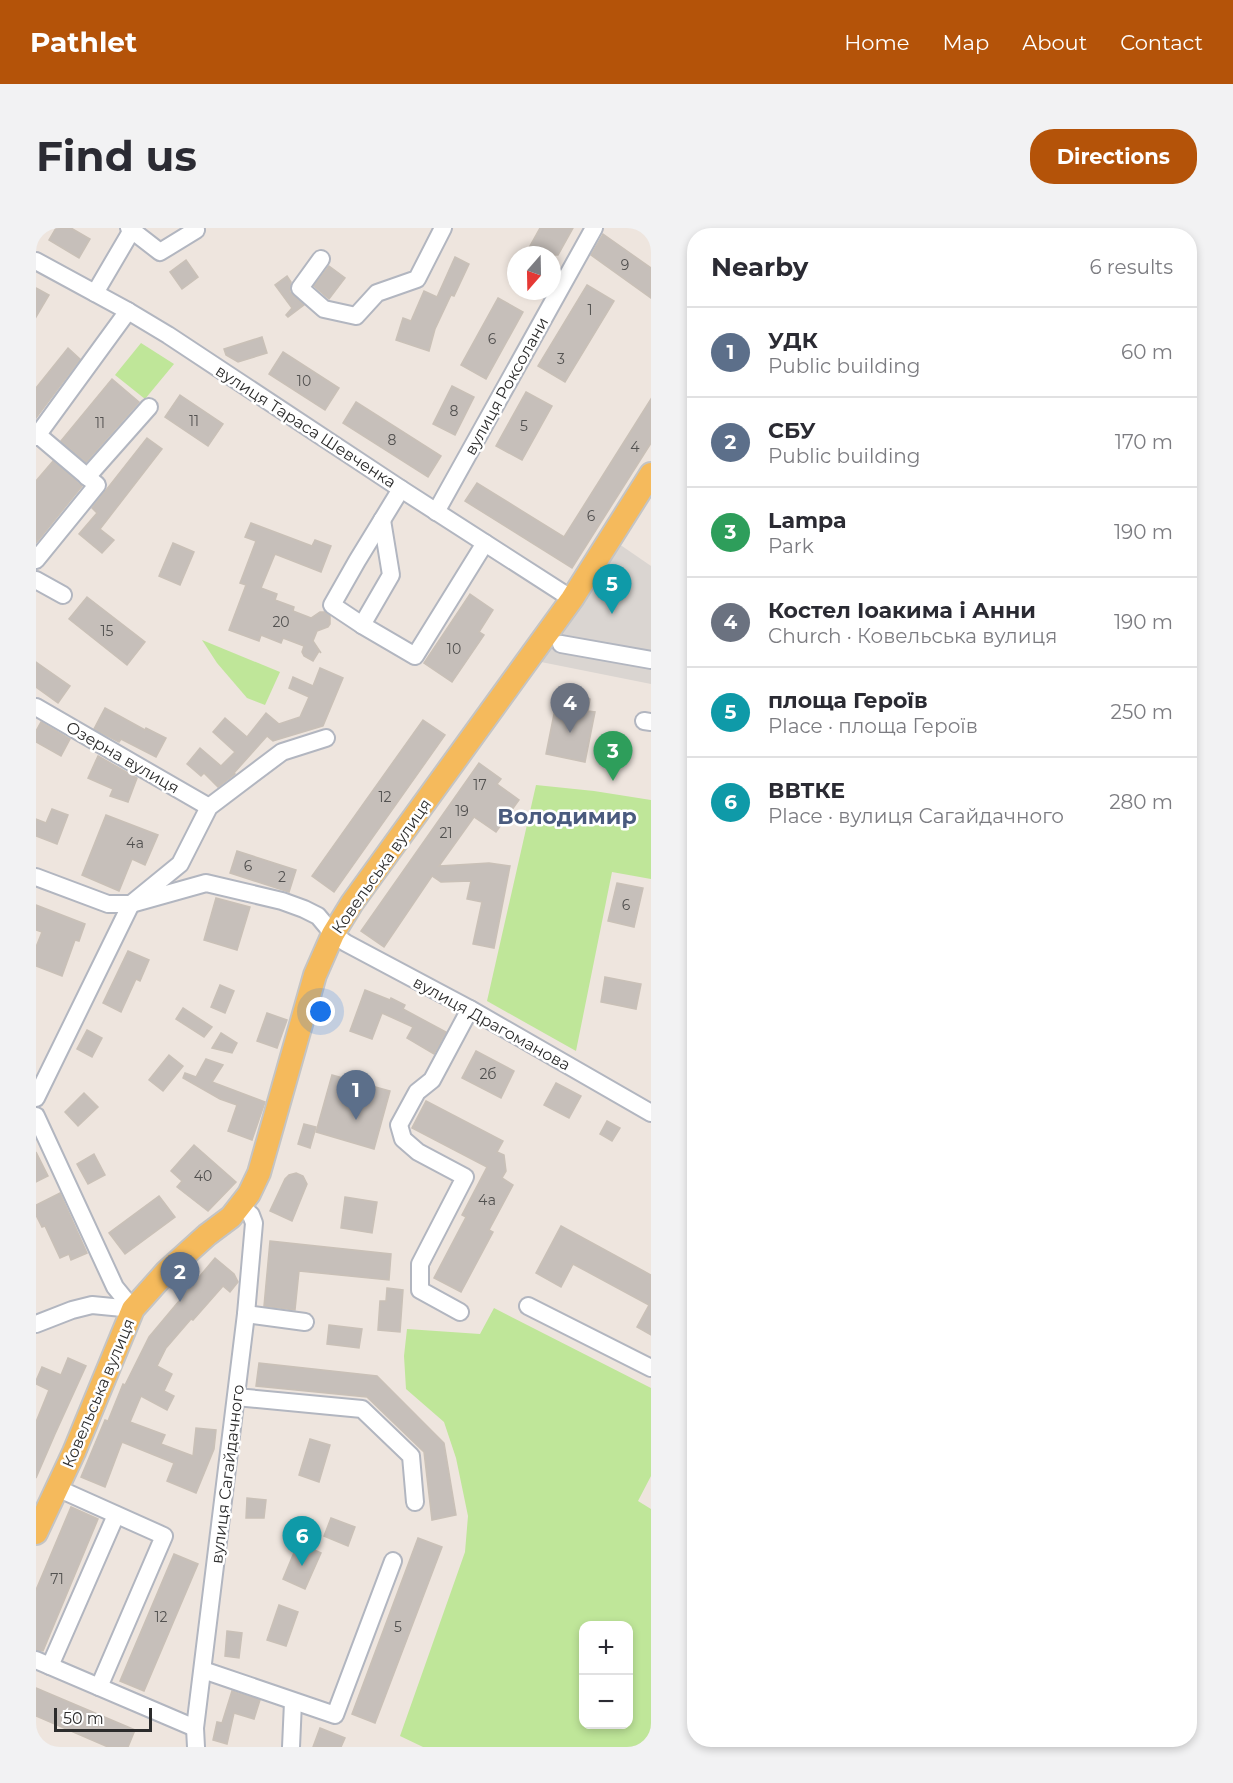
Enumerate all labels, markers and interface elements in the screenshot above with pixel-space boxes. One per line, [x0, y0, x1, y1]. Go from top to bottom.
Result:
text: Pathlet [30, 25, 137, 59]
text: Home [844, 30, 909, 55]
text: Map [942, 30, 989, 55]
text: About [1022, 30, 1087, 55]
text: Contact [1120, 30, 1203, 55]
button: Directions [1030, 129, 1197, 184]
text: Find us [36, 130, 197, 182]
north arrow [507, 246, 561, 300]
text: Nearby [711, 251, 808, 283]
text: 6 results [1089, 255, 1173, 279]
house number: 9 [621, 256, 629, 274]
house number: 1 [587, 301, 593, 319]
street label: вулиця Роксолани [461, 314, 552, 459]
text: УДК [768, 327, 818, 354]
house number: 6 [488, 330, 497, 348]
text: 1 [727, 340, 734, 364]
text: 60 m [1121, 340, 1173, 364]
house number: 3 [557, 350, 565, 368]
text: Public building [768, 354, 921, 378]
street label: вулиця Тараса Шевченка [212, 361, 399, 492]
house number: 10 [297, 372, 311, 390]
house number: 8 [450, 402, 459, 420]
house number: 11 [189, 412, 199, 430]
house number: 11 [95, 414, 105, 432]
house number: 5 [520, 417, 528, 435]
text: СБУ [768, 417, 816, 444]
text: 2 [725, 430, 736, 454]
text: 170 m [1115, 430, 1173, 454]
house number: 8 [388, 431, 397, 449]
house number: 4 [630, 438, 640, 456]
text: Public building [768, 444, 921, 468]
house number: 6 [587, 507, 596, 525]
text: Lampa [768, 507, 847, 534]
text: 3 [725, 520, 736, 544]
text: 190 m [1114, 520, 1173, 544]
text: Park [768, 534, 814, 558]
pin: 5 [592, 564, 632, 614]
text: Костел Іоакима і Анни [768, 597, 1036, 624]
text: 4 [724, 610, 737, 634]
text: 190 m [1114, 610, 1173, 634]
house number: 20 [272, 613, 290, 631]
house number: 15 [101, 622, 114, 640]
text: Church · Ковельська вулиця [768, 624, 1057, 648]
house number: 10 [447, 640, 461, 658]
pin: 4 [550, 684, 590, 733]
text: площа Героїв [768, 687, 928, 714]
text: 5 [725, 700, 736, 724]
text: 250 m [1111, 700, 1173, 724]
text: Place · площа Героїв [768, 714, 978, 738]
street label: Озерна вулиця [63, 717, 183, 798]
pin: 3 [594, 732, 632, 781]
house number: 17 [473, 776, 487, 794]
text: ВВТКЕ [768, 777, 845, 804]
house number: 12 [378, 788, 392, 806]
text: 6 [724, 790, 737, 814]
text: 280 m [1109, 790, 1173, 814]
street label: Ковельська вулиця [328, 795, 435, 937]
house number: 19 [455, 802, 469, 820]
district label: Володимир [497, 803, 637, 830]
text: Place · вулиця Сагайдачного [768, 804, 1064, 828]
house number: 21 [439, 824, 453, 842]
house number: 4а [126, 834, 144, 852]
house number: 6 [244, 857, 253, 875]
house number: 2 [278, 868, 286, 886]
house number: 6 [622, 896, 631, 914]
street label: вулиця Драгоманова [410, 972, 574, 1075]
your location [306, 997, 335, 1026]
house number: 2б [479, 1065, 497, 1083]
pin: 1 [336, 1070, 376, 1120]
house number: 40 [194, 1167, 212, 1185]
house number: 4а [478, 1191, 496, 1209]
pin: 2 [160, 1252, 200, 1302]
street label: Ковельська вулиця [58, 1316, 139, 1471]
street label: вулиця Сагайдачного [207, 1383, 248, 1565]
pin: 6 [282, 1516, 322, 1566]
house number: 71 [50, 1570, 64, 1588]
house number: 12 [154, 1608, 168, 1626]
house number: 5 [394, 1618, 402, 1636]
map controls [579, 1621, 633, 1729]
button: + [579, 1621, 633, 1675]
button: − [579, 1675, 633, 1729]
scale bar [54, 1705, 152, 1732]
text: 50 m [63, 1709, 104, 1728]

